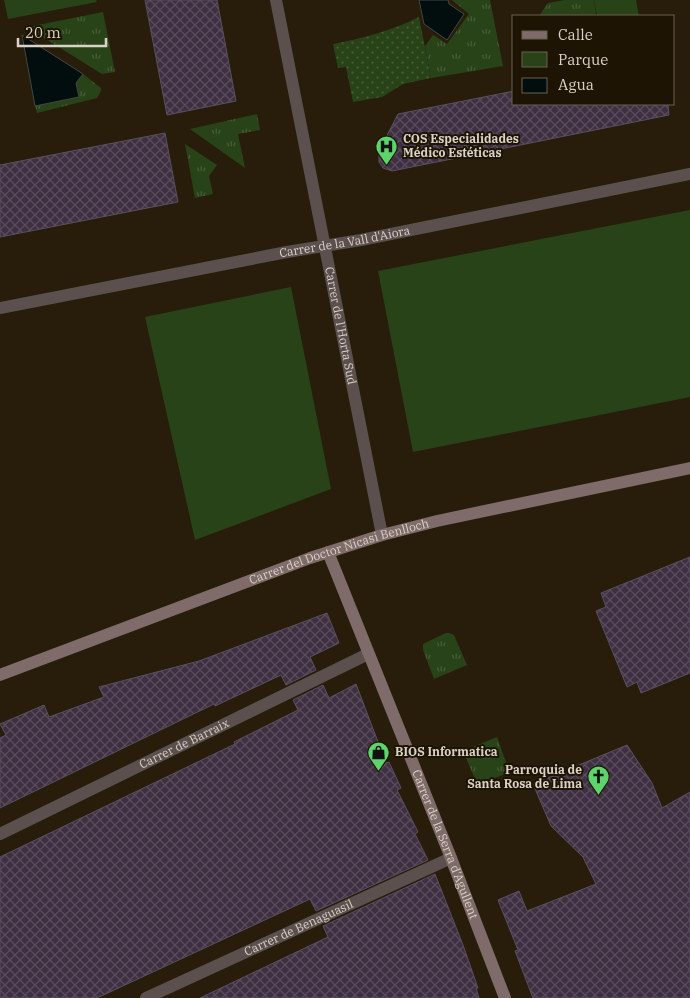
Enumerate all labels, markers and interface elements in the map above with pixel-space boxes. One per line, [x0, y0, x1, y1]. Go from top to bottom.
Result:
scale bar [18, 15, 105, 47]
legend [512, 15, 675, 105]
text: 20 m [25, 23, 61, 42]
text: Calle [558, 25, 593, 44]
text: Parque [558, 50, 608, 69]
text: Agua [558, 75, 594, 94]
place label: COS Especialidades Médico Estéticas [403, 131, 519, 160]
hospital icon: COS Especialidades Médico Estéticas [375, 134, 399, 165]
street label: Carrer de la Vall d'Aiora [278, 222, 412, 260]
street label: Carrer de l'Horta Sud [322, 265, 360, 386]
street label: Carrer del Doctor Nicasi Benlloch [247, 515, 431, 587]
street label: Carrer de Barraix [136, 715, 232, 772]
shop icon: BIOS Informatica [367, 740, 391, 771]
place label: BIOS Informatica [395, 744, 498, 759]
place label: Parroquia de Santa Rosa de Lima [467, 762, 582, 791]
church icon: Parroquia de Santa Rosa de Lima [586, 765, 610, 796]
street label: Carrer de la Serra d'Agullent [409, 767, 482, 921]
street label: Carrer de Benaguasil [242, 896, 356, 959]

